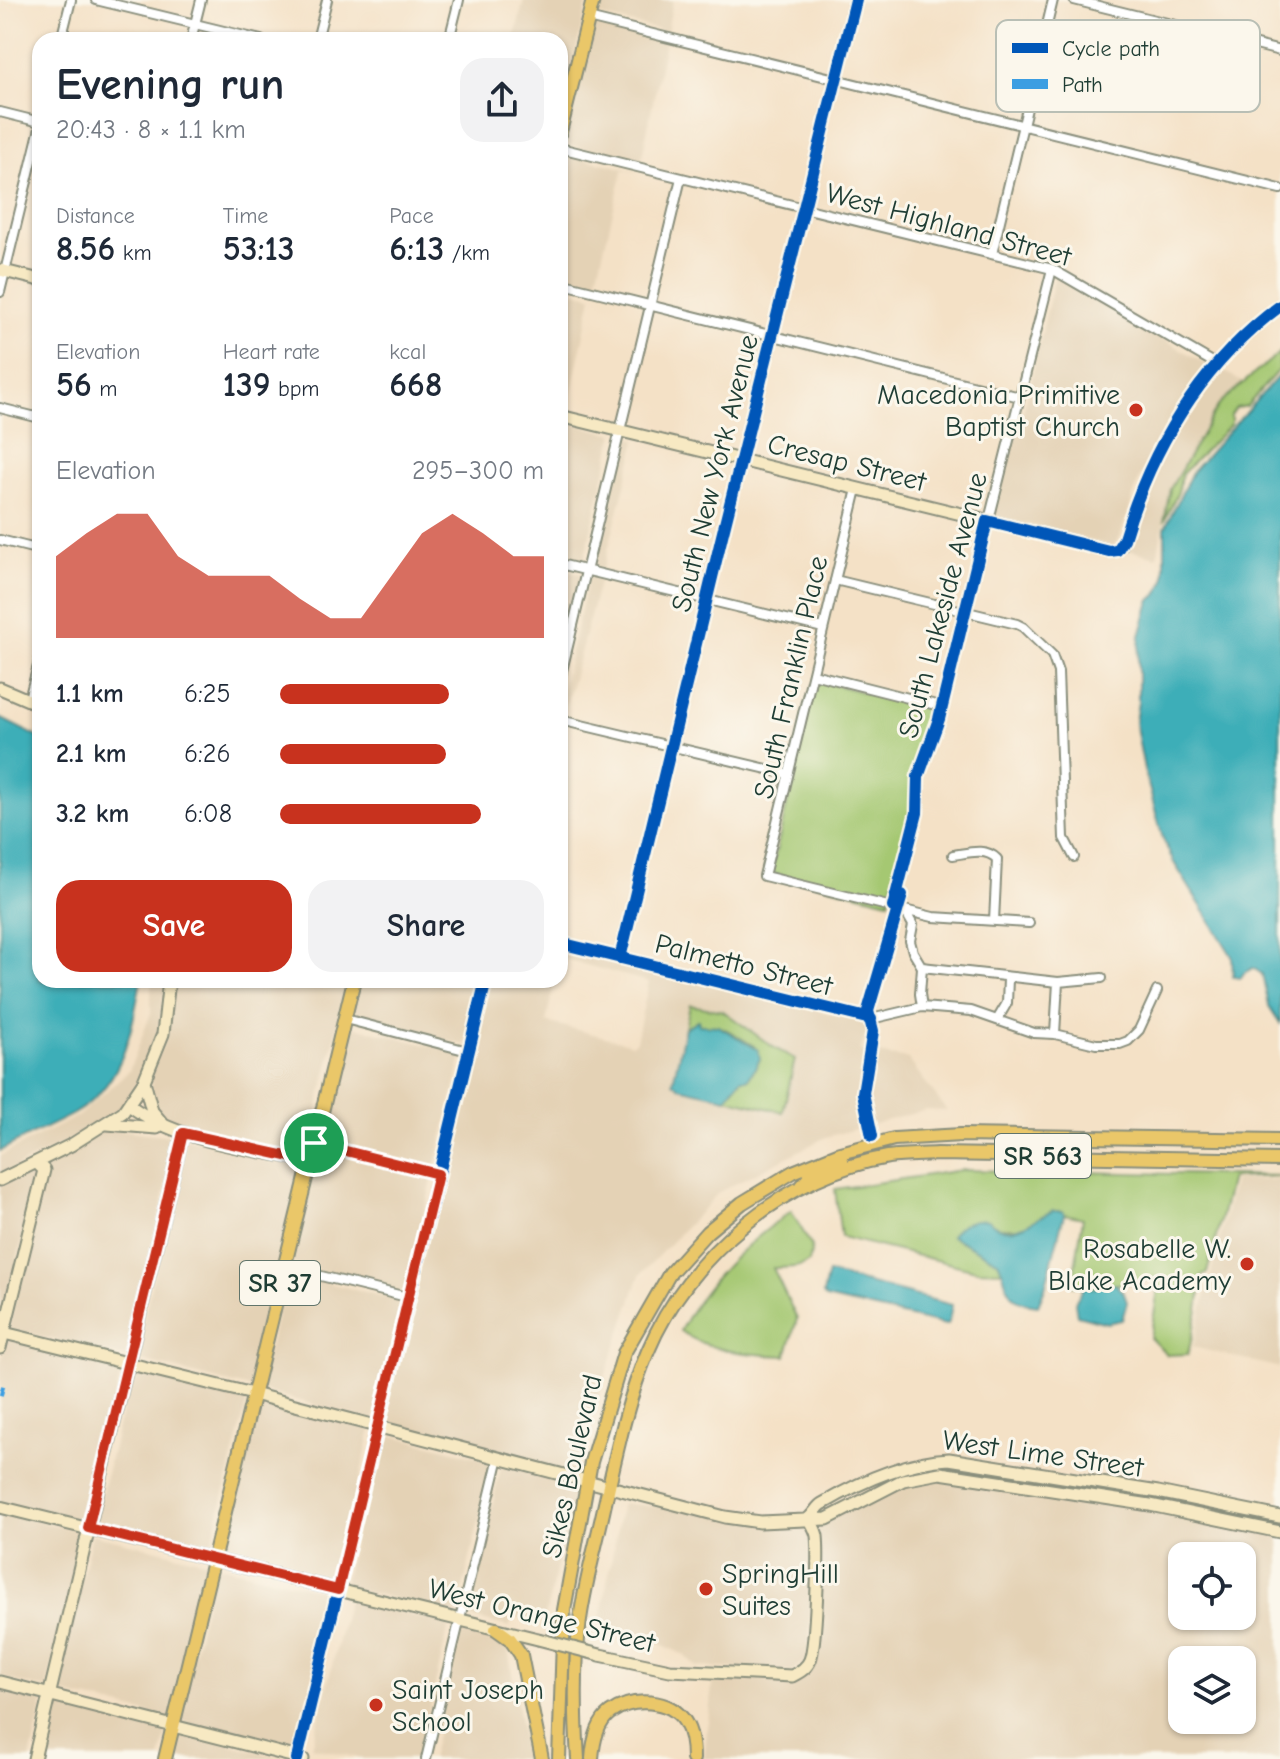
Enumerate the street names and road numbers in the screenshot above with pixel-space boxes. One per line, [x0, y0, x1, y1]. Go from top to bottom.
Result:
street label: West Highland Street [823, 177, 1076, 273]
street label: South New York Avenue [665, 331, 765, 615]
street label: Cresap Street [764, 428, 930, 498]
street label: South Lakeside Avenue [892, 469, 994, 741]
street label: South Franklin Place [747, 553, 834, 802]
street label: Palmetto Street [652, 927, 837, 1003]
road number: SR 563 [995, 1134, 1091, 1178]
road number: SR 37 [240, 1261, 320, 1305]
street label: Sikes Boulevard [535, 1371, 609, 1561]
street label: West Lime Street [940, 1424, 1146, 1484]
street label: West Orange Street [425, 1572, 659, 1660]

